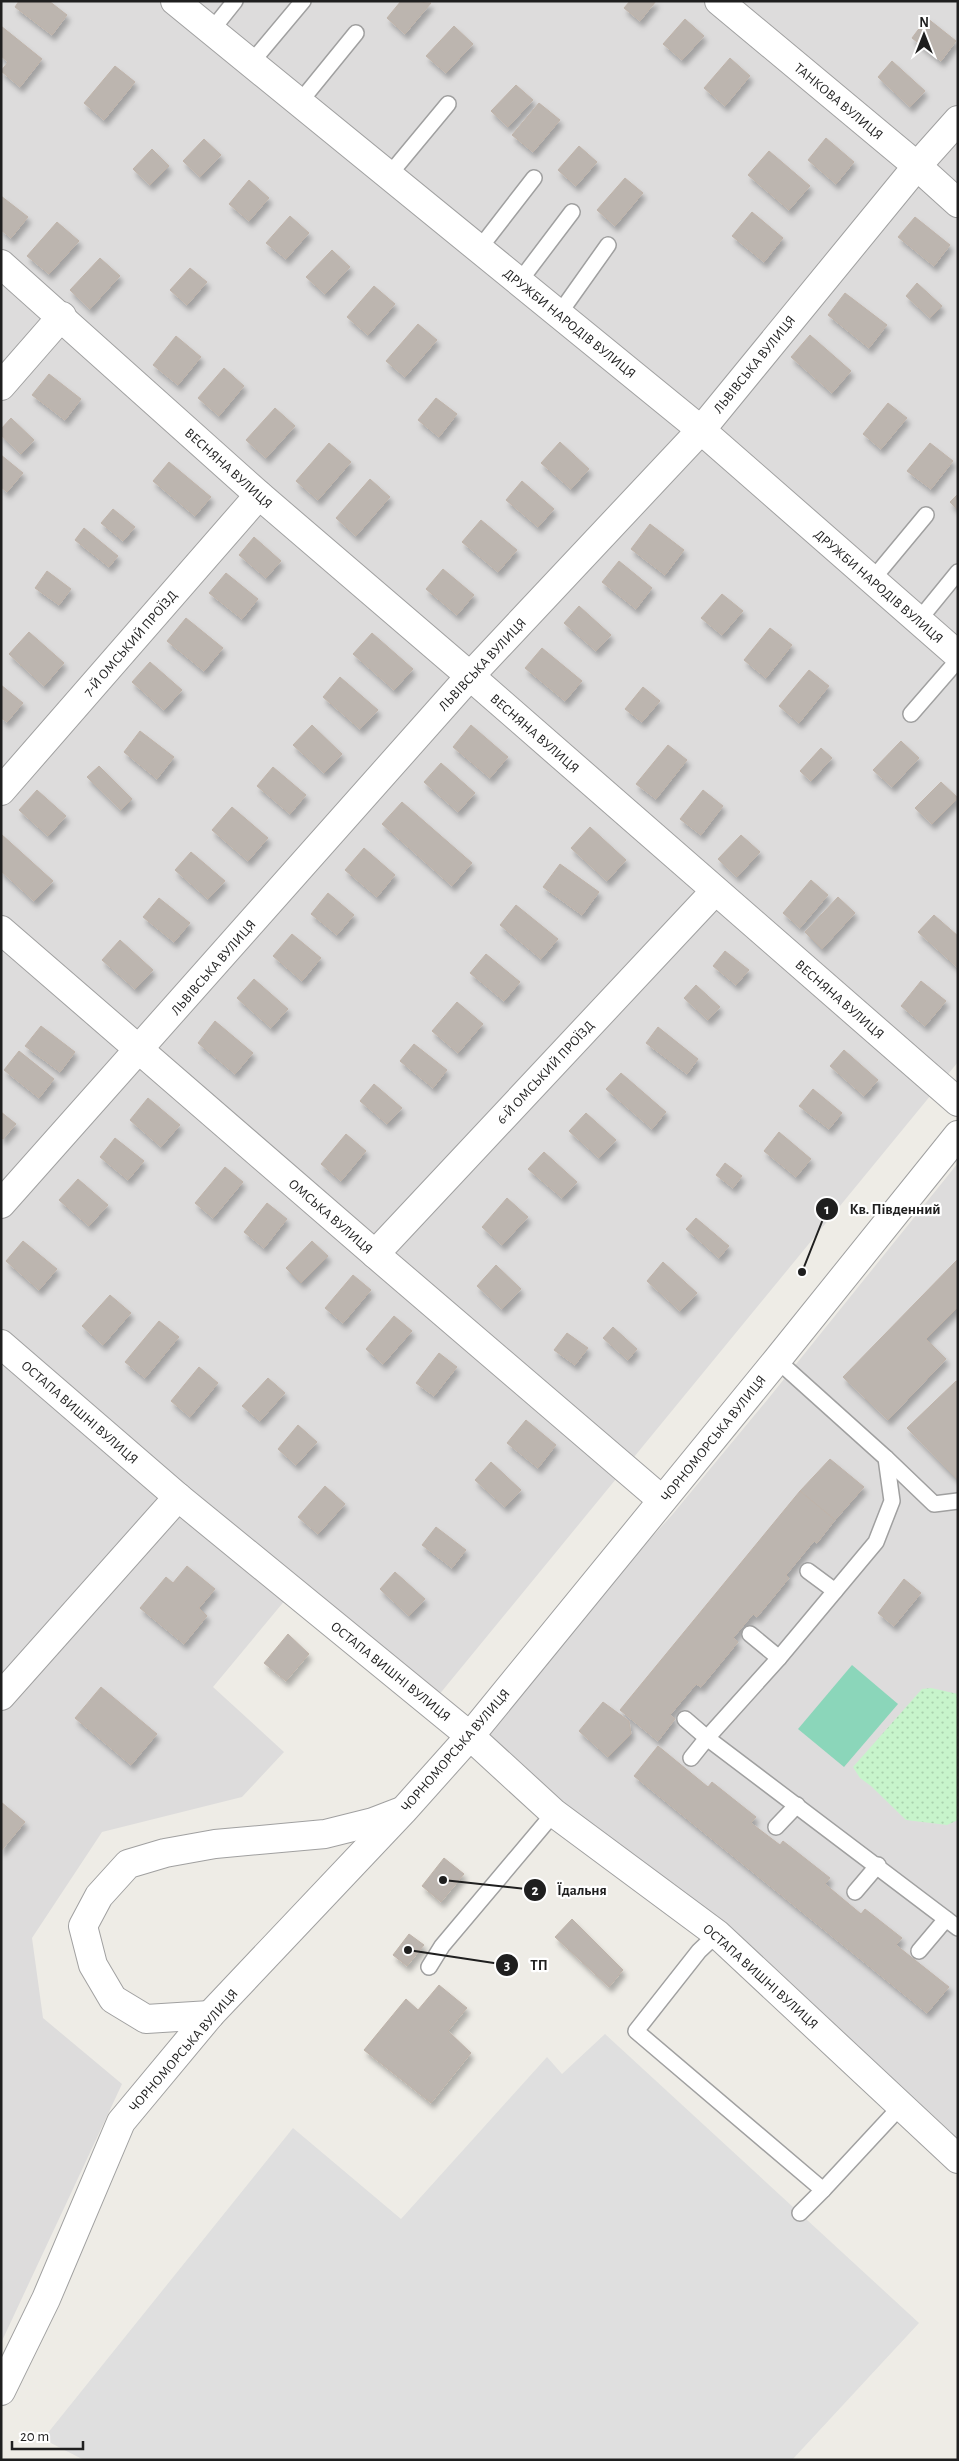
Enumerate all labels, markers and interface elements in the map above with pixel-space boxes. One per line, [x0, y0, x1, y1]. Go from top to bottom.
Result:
north arrow [899, 10, 949, 60]
text: N [919, 16, 929, 30]
street label: ТАНКОВА ВУЛИЦЯ [791, 61, 885, 143]
street label: ДРУЖБИ НАРОДІВ ВУЛИЦЯ [501, 266, 638, 381]
street label: ЛЬВІВСЬКА ВУЛИЦЯ [711, 313, 798, 416]
street label: ВЕСНЯНА ВУЛИЦЯ [182, 426, 275, 512]
street label: ДРУЖБИ НАРОДІВ ВУЛИЦЯ [811, 527, 945, 646]
street label: 7-Й ОМСЬКИЙ ПРОЇЗД [80, 587, 180, 699]
street label: ЛЬВІВСЬКА ВУЛИЦЯ [436, 616, 529, 714]
street label: ВЕСНЯНА ВУЛИЦЯ [487, 692, 581, 776]
street label: ЛЬВІВСЬКА ВУЛИЦЯ [169, 917, 259, 1018]
street label: ВЕСНЯНА ВУЛИЦЯ [792, 958, 886, 1042]
street label: 6-Й ОМСЬКИЙ ПРОЇЗД [493, 1017, 597, 1127]
street label: ОМСЬКА ВУЛИЦЯ [286, 1177, 375, 1257]
callout: Кв. Південний [815, 1194, 951, 1224]
text: 1 [824, 1202, 830, 1217]
text: Кв. Південний [849, 1202, 941, 1217]
street label: ОСТАПА ВИШНІ ВУЛИЦЯ [18, 1358, 140, 1467]
street label: ЧОРНОМОРСЬКА ВУЛИЦЯ [659, 1373, 769, 1504]
street label: ОСТАПА ВИШНІ ВУЛИЦЯ [328, 1619, 453, 1724]
street label: ЧОРНОМОРСЬКА ВУЛИЦЯ [399, 1686, 513, 1815]
callout: Їдальня [522, 1875, 617, 1905]
text: Їдальня [556, 1882, 607, 1898]
text: 2 [531, 1883, 539, 1898]
street label: ОСТАПА ВИШНІ ВУЛИЦЯ [700, 1921, 821, 2032]
callout: ТП [495, 1950, 557, 1980]
text: 3 [504, 1958, 510, 1973]
text: ТП [530, 1958, 548, 1973]
street label: ЧОРНОМОРСЬКА ВУЛИЦЯ [127, 1986, 241, 2115]
scale bar [12, 2418, 84, 2450]
text: 20 m [20, 2429, 49, 2444]

